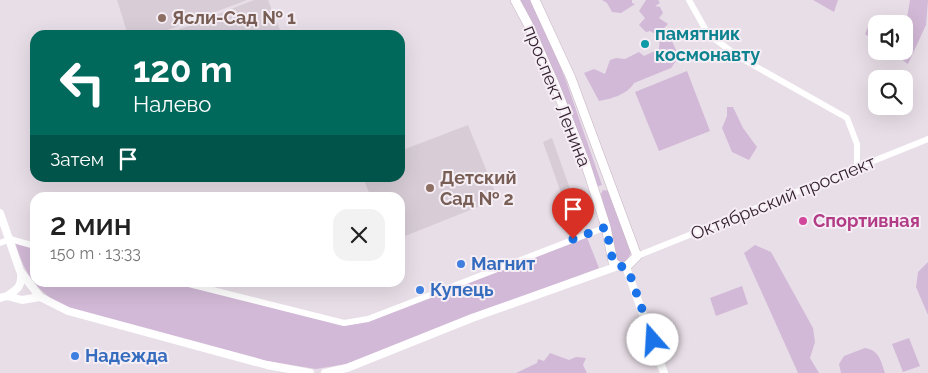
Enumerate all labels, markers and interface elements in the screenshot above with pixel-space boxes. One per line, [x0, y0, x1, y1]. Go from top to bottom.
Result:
place label: Ясли-Сад № 1 [172, 7, 296, 28]
marker: Ясли-Сад № 1 [156, 12, 168, 24]
map controls [868, 15, 913, 115]
button: sound [868, 15, 913, 60]
street label: проспект Ленина [520, 22, 595, 169]
place label: памятник космонавту [655, 23, 760, 65]
marker: памятник космонавту [639, 38, 651, 50]
text: 120 m [133, 49, 233, 90]
icon: left [50, 50, 115, 115]
button: search [868, 70, 913, 115]
text: Налево [133, 91, 211, 117]
icon: arrive [114, 145, 142, 173]
text: Затем [50, 148, 104, 170]
street label: Октябрьский проспект [687, 151, 879, 244]
place label: Детский Сад № 2 [440, 167, 516, 209]
marker: Детский Сад № 2 [424, 182, 436, 194]
pin [552, 188, 594, 239]
icon: arrive [559, 195, 587, 223]
text: 2 мин [50, 207, 132, 242]
button: close [333, 209, 385, 261]
place label: Спортивная [813, 210, 920, 231]
marker: Спортивная [797, 215, 809, 227]
text: 150 m · 13:33 [50, 244, 141, 263]
place label: Магнит [471, 253, 535, 274]
marker: Магнит [455, 258, 467, 270]
place label: Купець [430, 279, 494, 300]
marker: Купець [414, 284, 426, 296]
position arrow [626, 313, 678, 365]
place label: Надежда [85, 345, 168, 366]
marker: Надежда [69, 350, 81, 362]

